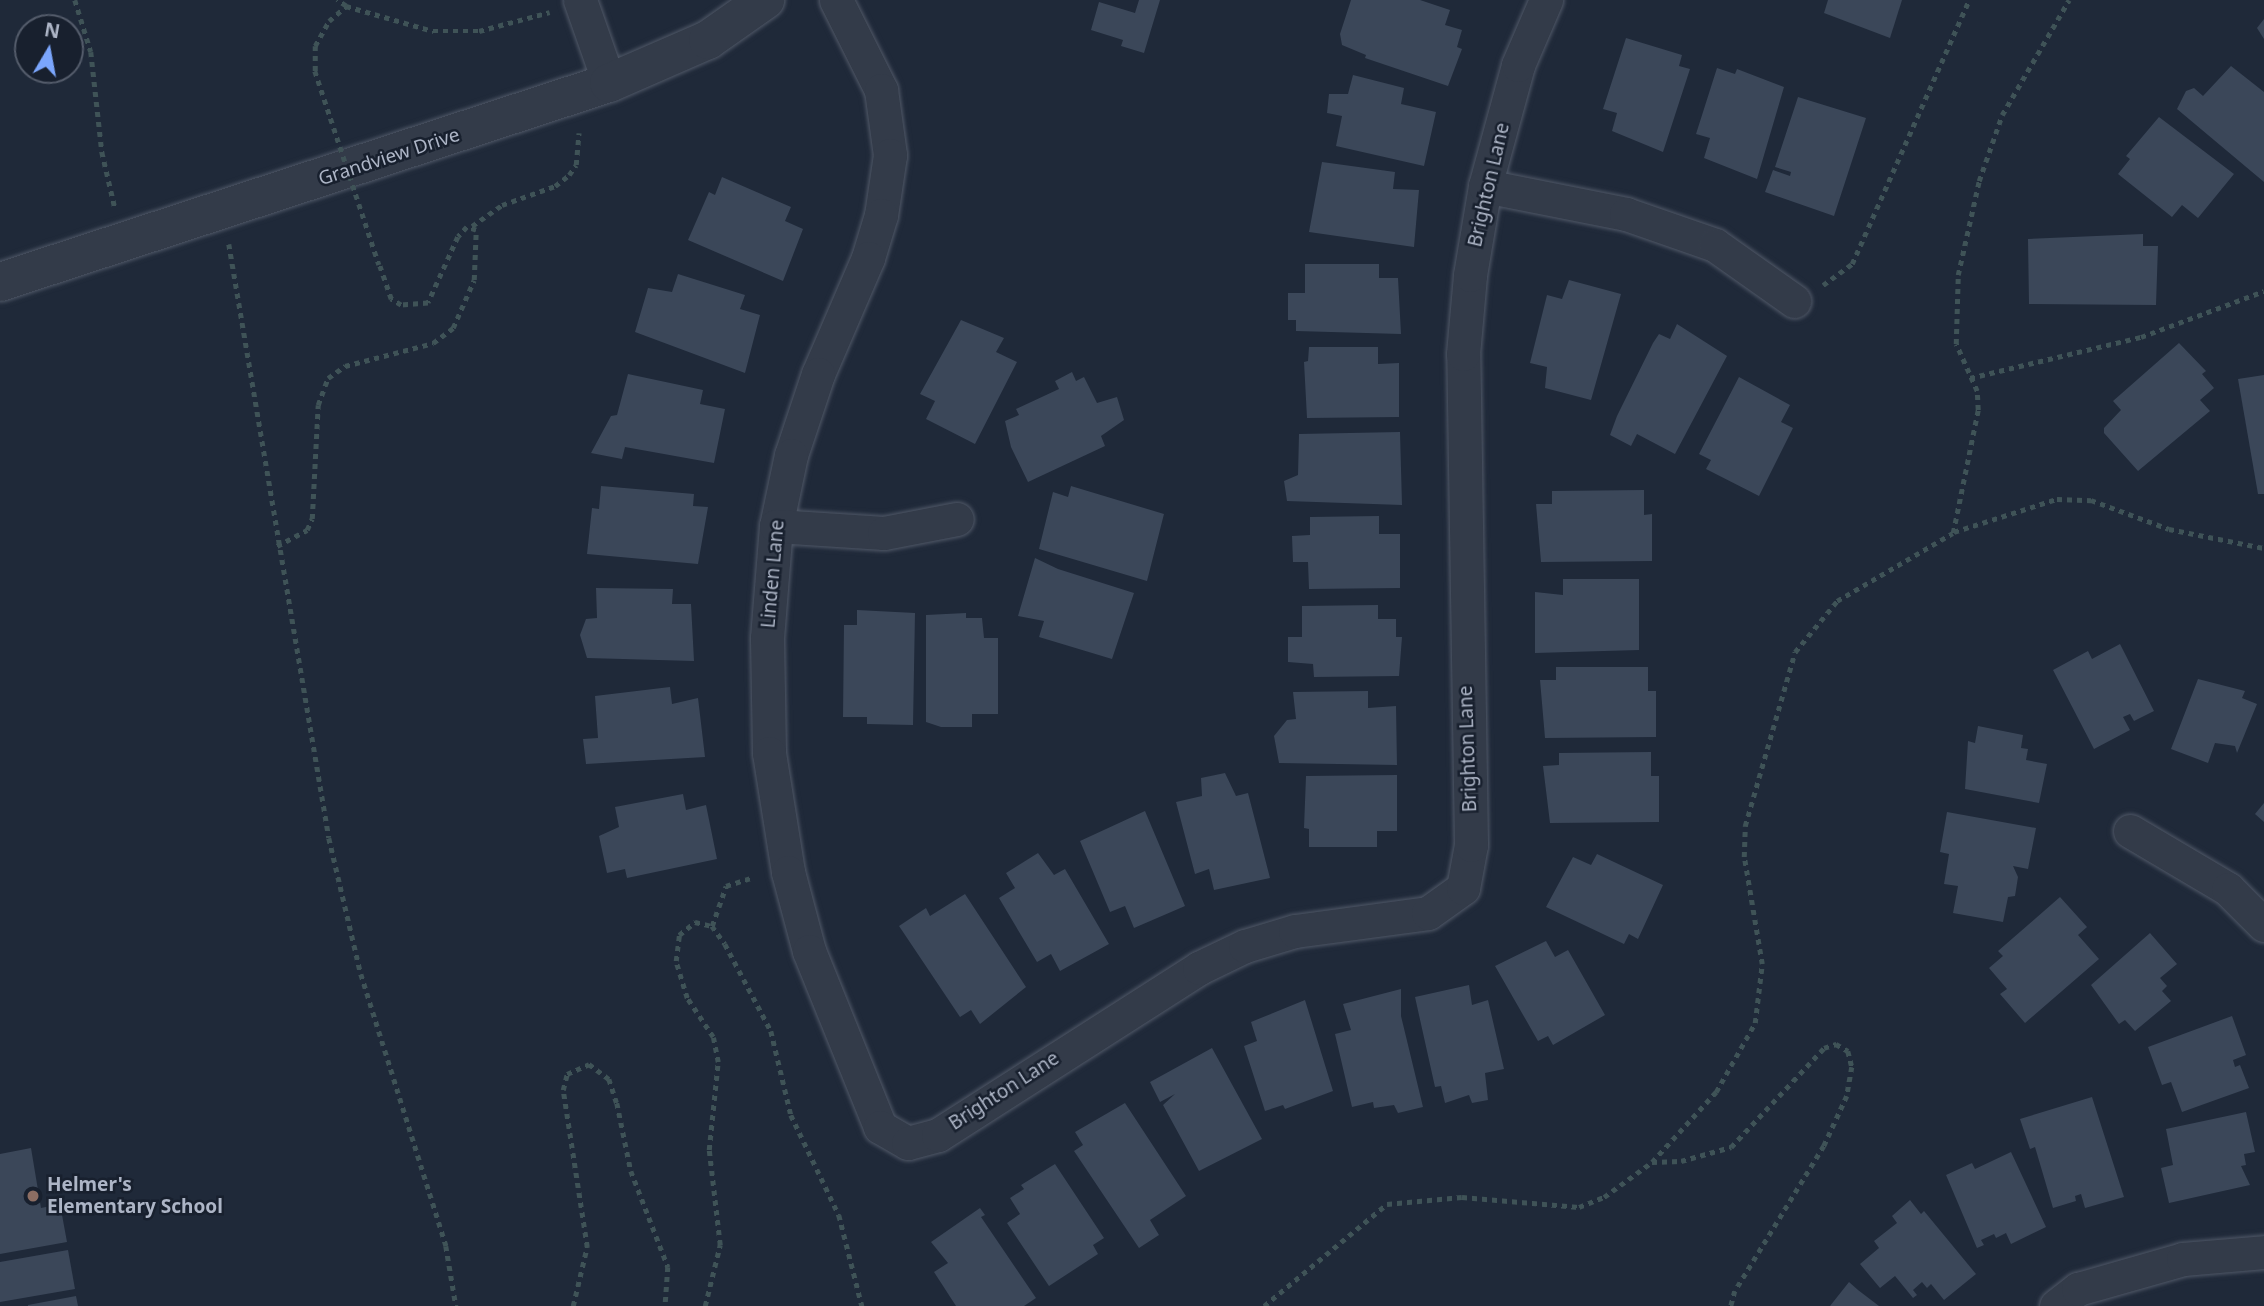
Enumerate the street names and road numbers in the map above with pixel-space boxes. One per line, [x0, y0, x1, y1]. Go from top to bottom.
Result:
street label: Brighton Lane [1464, 121, 1514, 249]
street label: Grandview Drive [316, 123, 462, 191]
street label: Linden Lane [757, 519, 789, 629]
street label: Brighton Lane [1454, 685, 1482, 813]
street label: Brighton Lane [945, 1047, 1063, 1135]

